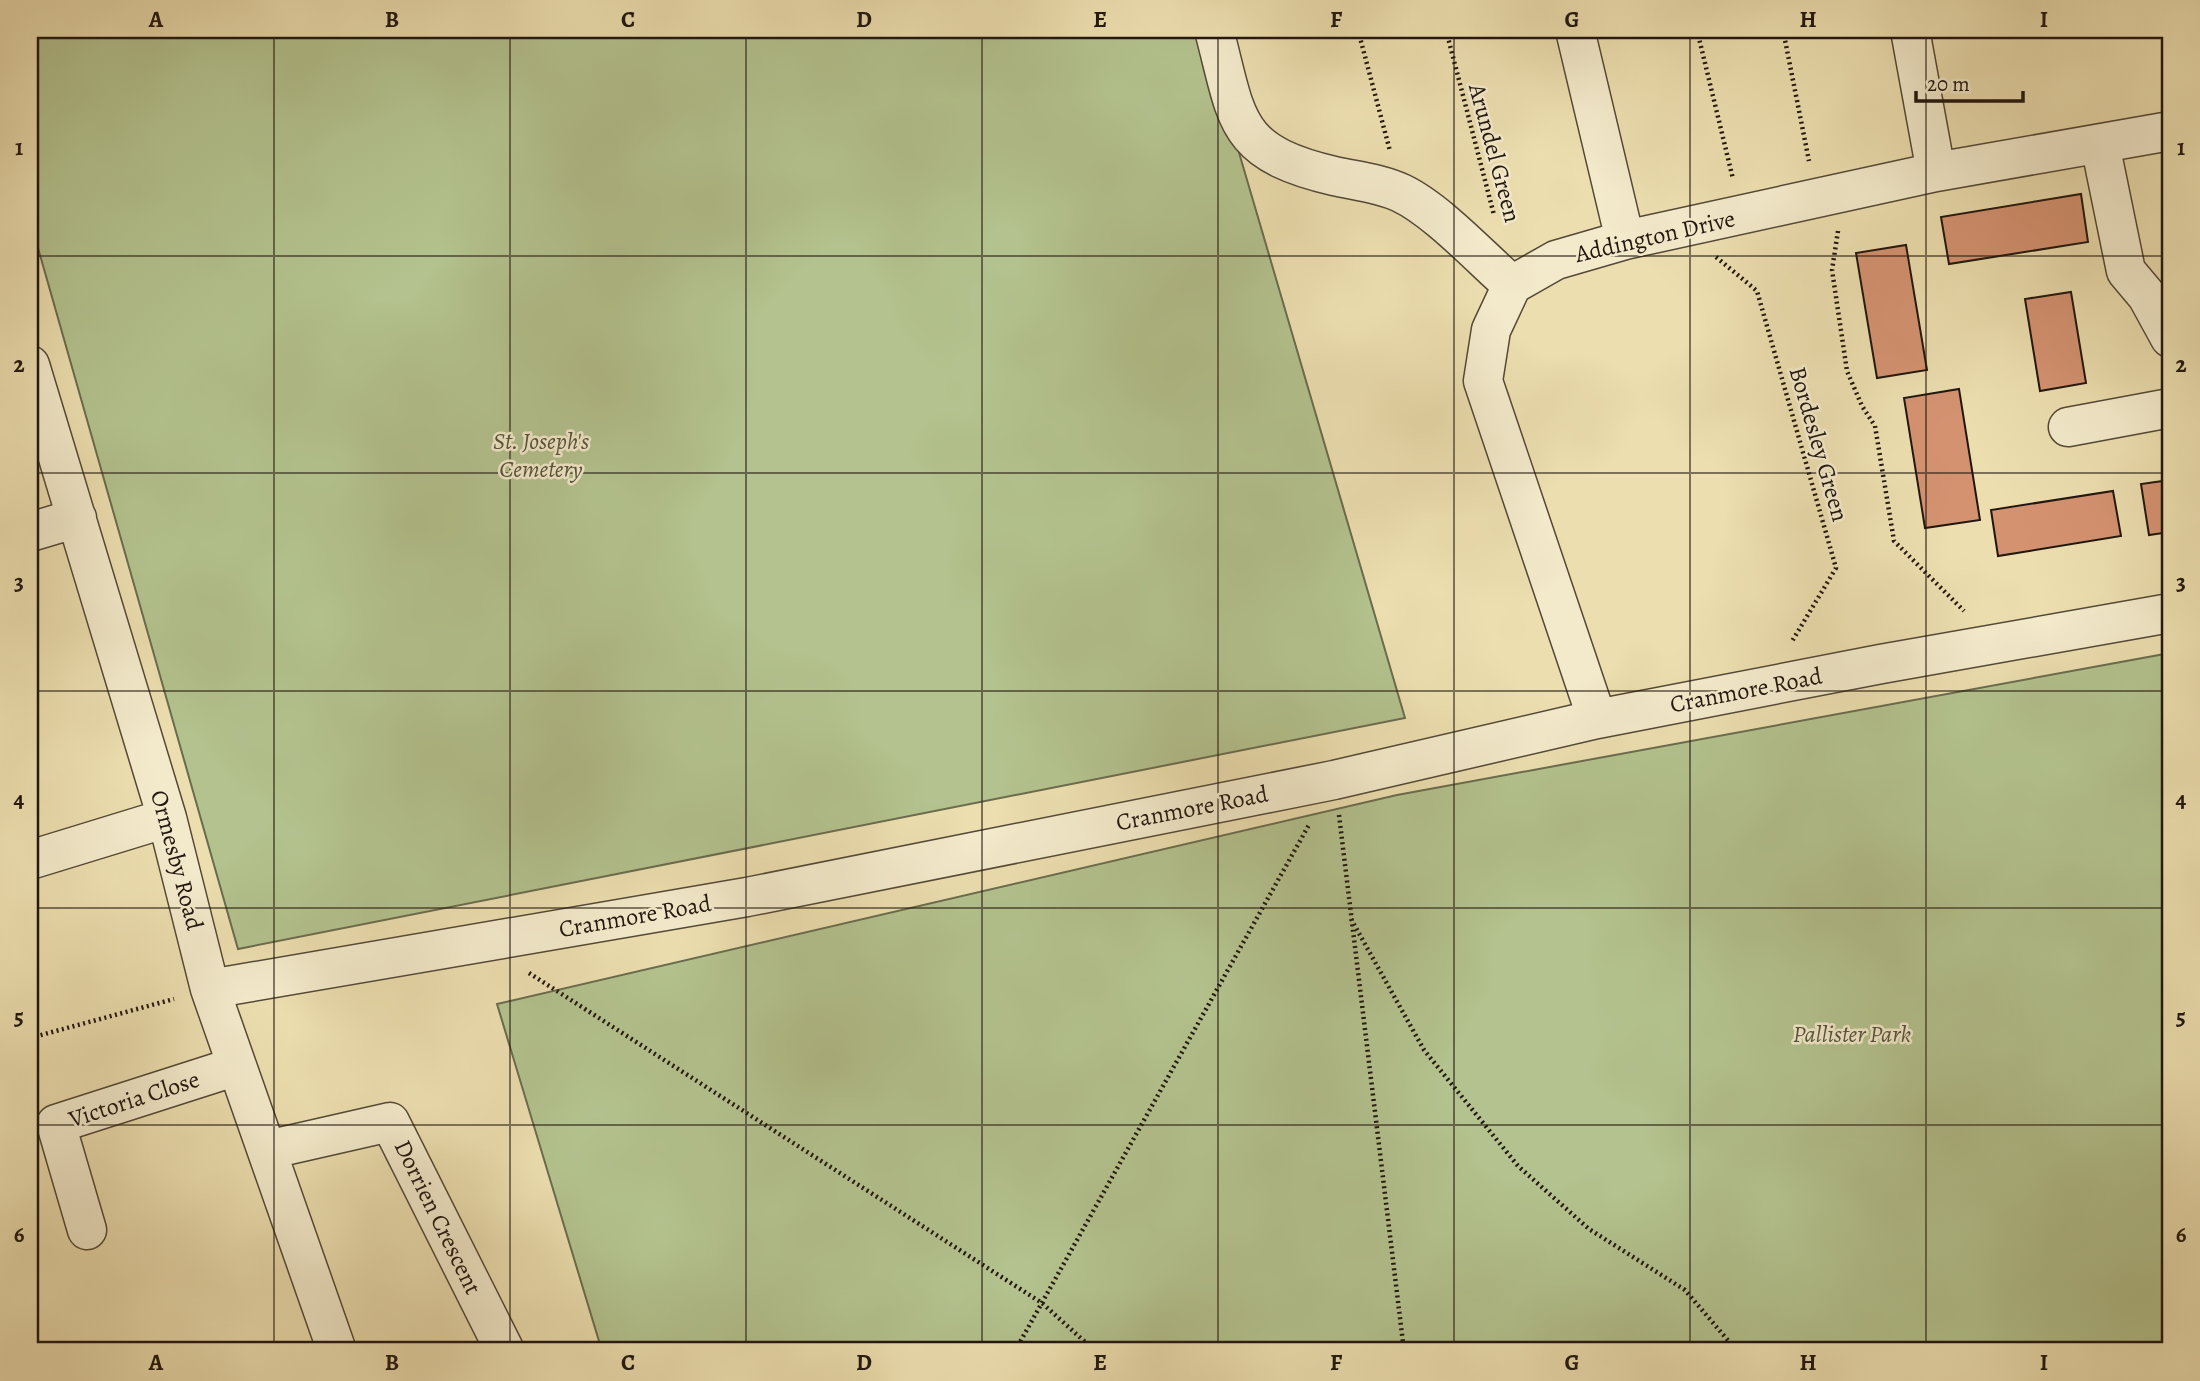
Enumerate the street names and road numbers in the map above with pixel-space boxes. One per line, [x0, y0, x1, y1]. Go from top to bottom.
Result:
street label: Arundel Green [1461, 79, 1529, 226]
street label: Addington Drive [1571, 202, 1738, 270]
street label: Bordesley Green [1782, 363, 1856, 525]
street label: Cranmore Road [1667, 660, 1825, 720]
street label: Cranmore Road [1113, 778, 1271, 838]
street label: Ormesby Road [143, 787, 211, 934]
street label: Cranmore Road [556, 887, 714, 945]
street label: Victoria Close [64, 1063, 203, 1135]
street label: Dorrien Crescent [387, 1134, 489, 1300]

